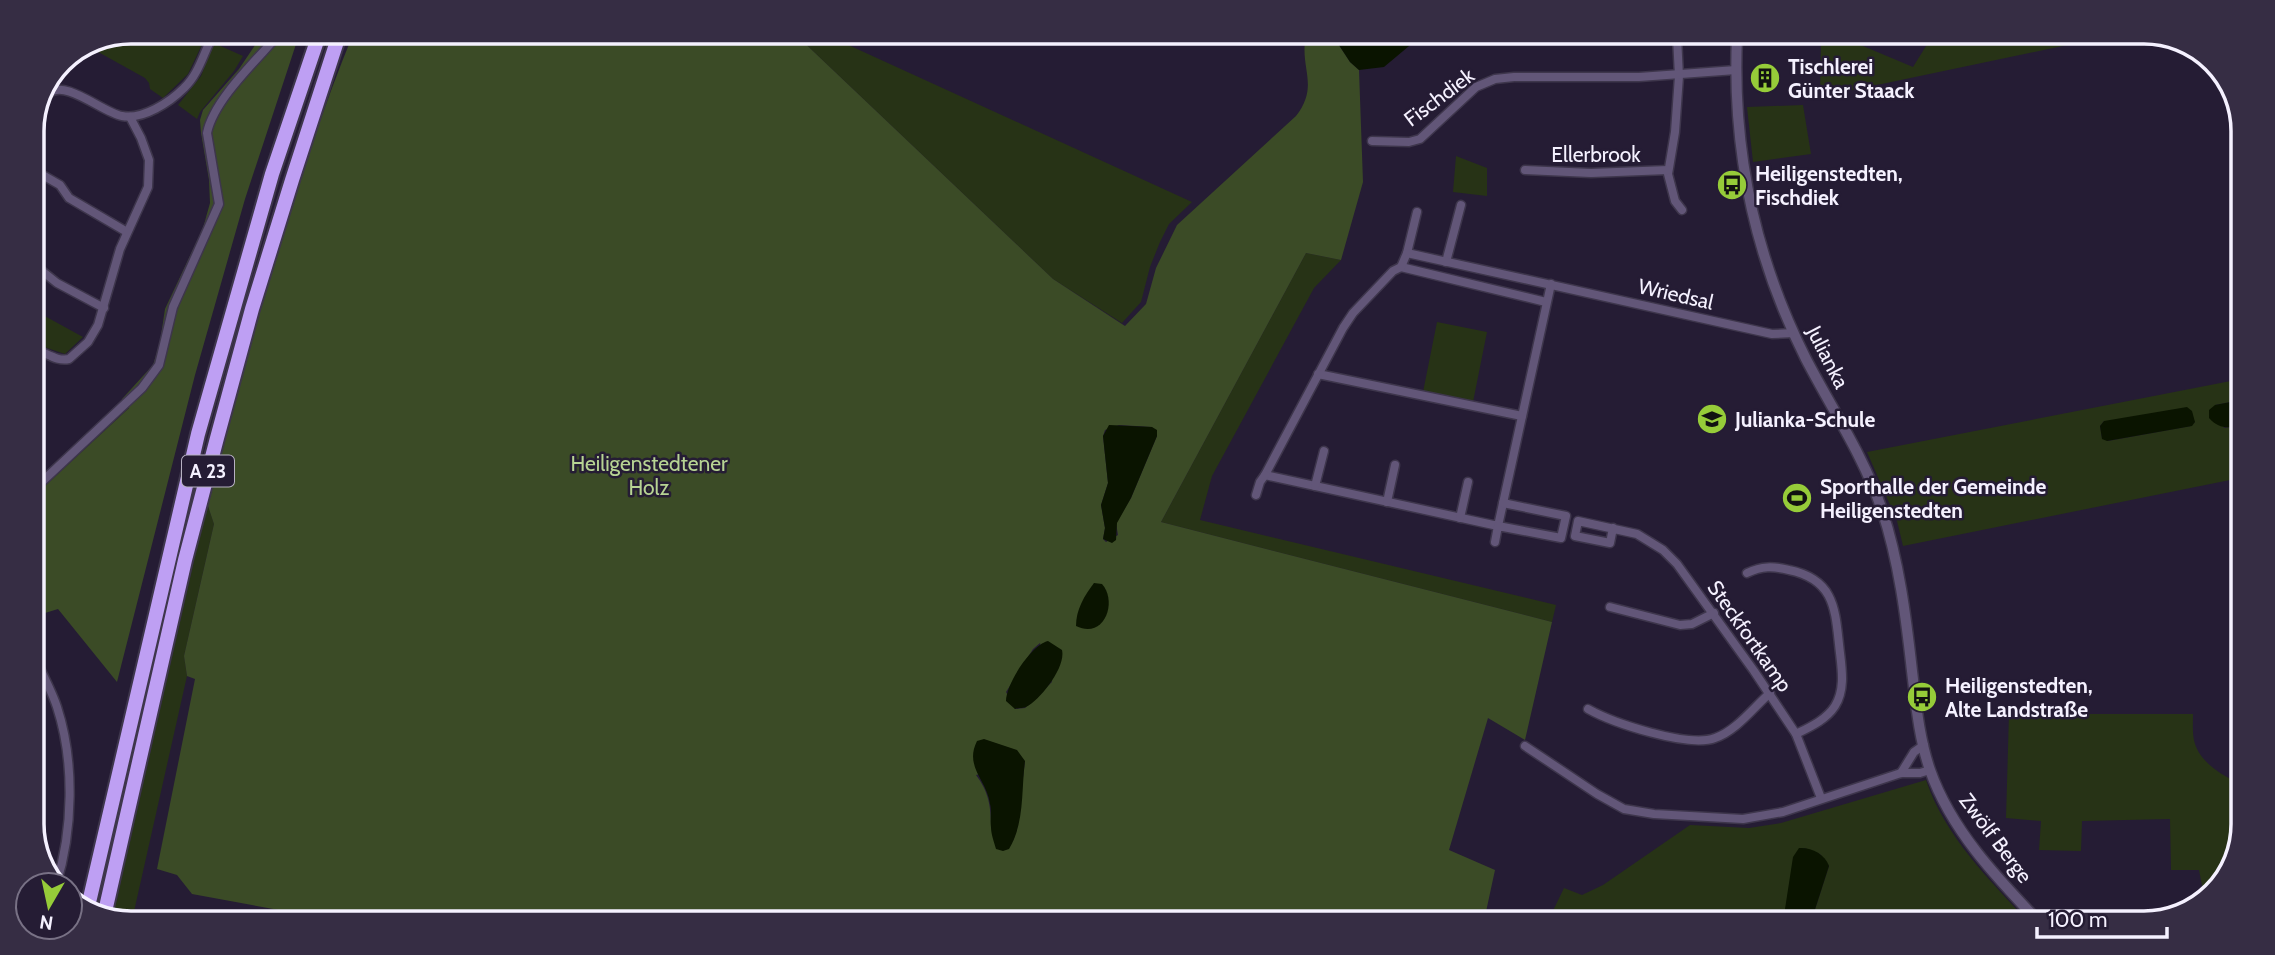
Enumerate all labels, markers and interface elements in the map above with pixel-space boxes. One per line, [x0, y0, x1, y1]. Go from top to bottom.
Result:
place label: Tischlerei Günter Staack [1788, 54, 1915, 103]
building icon: Tischlerei Günter Staack [1748, 61, 1782, 95]
street label: Fischdiek [1399, 62, 1479, 131]
street label: Ellerbrook [1551, 142, 1641, 167]
place label: Heiligenstedten, Fischdiek [1755, 161, 1903, 210]
bus stop icon: Heiligenstedten, Fischdiek [1715, 168, 1749, 202]
street label: Wriedsal [1636, 273, 1716, 315]
street label: Julianka [1801, 321, 1854, 392]
school or university icon: Julianka-Schule [1695, 402, 1729, 436]
place label: Julianka-Schule [1734, 407, 1875, 432]
park label: Heiligenstedtener Holz [570, 451, 728, 500]
road number: A 23 [182, 456, 234, 486]
place label: Sporthalle der Gemeinde Heiligenstedten [1820, 474, 2047, 523]
sports icon: Sporthalle der Gemeinde Heiligenstedten [1780, 481, 1814, 515]
street label: Steckfortkamp [1702, 576, 1798, 696]
place label: Heiligenstedten, Alte Landstraße [1945, 673, 2093, 722]
bus stop icon: Heiligenstedten, Alte Landstraße [1905, 680, 1939, 714]
street label: Zwölf Berge [1954, 788, 2038, 888]
north arrow [14, 871, 84, 941]
scale bar [2037, 895, 2166, 939]
text: 100 m [2048, 907, 2107, 932]
text: N [38, 910, 55, 935]

